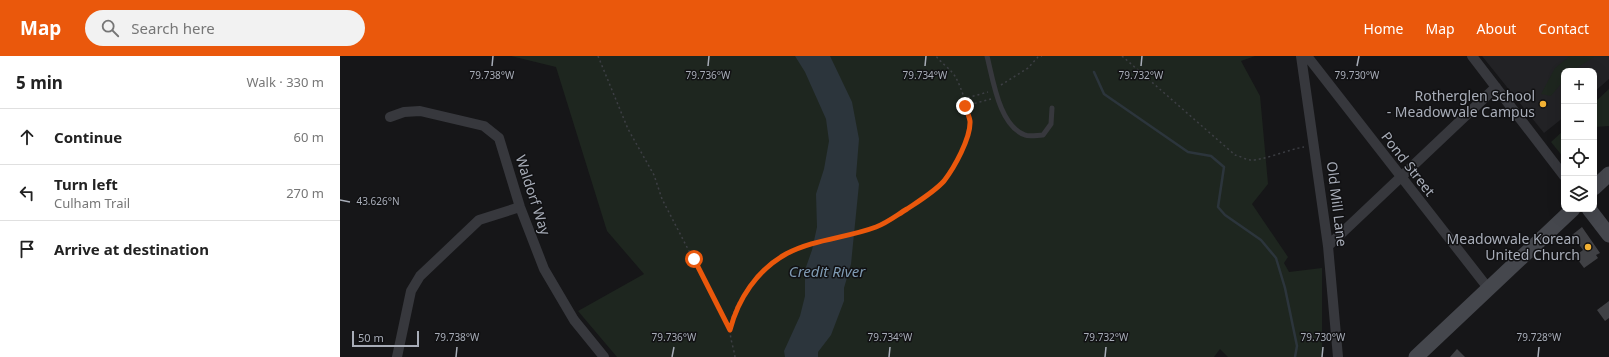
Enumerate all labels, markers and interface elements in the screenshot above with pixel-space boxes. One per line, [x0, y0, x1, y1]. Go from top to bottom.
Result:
search box [85, 10, 365, 46]
text: Map [20, 15, 61, 41]
icon: search [99, 17, 121, 39]
text: Search here [131, 18, 215, 38]
text: Home [1364, 19, 1403, 38]
text: Map [1425, 19, 1455, 38]
text: About [1477, 19, 1516, 38]
text: Contact [1538, 19, 1589, 38]
text: 79.738°W [470, 68, 515, 82]
text: 79.736°W [686, 68, 731, 82]
text: 79.734°W [903, 68, 948, 82]
text: 79.732°W [1119, 68, 1164, 82]
text: 79.730°W [1335, 68, 1380, 82]
map controls [1561, 68, 1597, 212]
button: + [1561, 68, 1597, 104]
text: 5 min [16, 71, 63, 94]
text: Walk · 330 m [246, 73, 324, 91]
place label: Rotherglen School - Meadowvale Campus [1387, 86, 1535, 121]
route end [956, 97, 974, 115]
marker: Rotherglen School - Meadowvale Campus [1538, 99, 1548, 109]
button: − [1561, 104, 1597, 140]
icon: ahead [16, 126, 38, 148]
text: Continue [54, 127, 122, 147]
text: 60 m [294, 128, 324, 146]
street label: Pond Street [1377, 128, 1440, 200]
button: locate [1561, 140, 1597, 176]
street label: Waldorf Way [512, 152, 556, 238]
street label: Old Mill Lane [1323, 160, 1352, 248]
text: Turn left [54, 174, 118, 194]
button: layers [1561, 176, 1597, 212]
icon: left [16, 182, 38, 204]
text: 270 m [286, 184, 324, 202]
text: Culham Trail [54, 194, 130, 212]
text: 43.626°N [356, 194, 400, 208]
place label: Meadowvale Korean United Church [1447, 229, 1580, 264]
icon: arrive [16, 238, 38, 260]
text: Arrive at destination [54, 239, 209, 259]
marker: Meadowvale Korean United Church [1583, 242, 1593, 252]
route start [685, 250, 703, 268]
water label: Credit River [789, 261, 866, 281]
scale bar [352, 329, 419, 348]
text: 50 m [358, 330, 384, 345]
text: 79.738°W [435, 330, 480, 344]
text: 79.736°W [652, 330, 697, 344]
text: 79.734°W [868, 330, 913, 344]
text: 79.732°W [1084, 330, 1129, 344]
text: 79.730°W [1301, 330, 1346, 344]
text: 79.728°W [1517, 330, 1562, 344]

